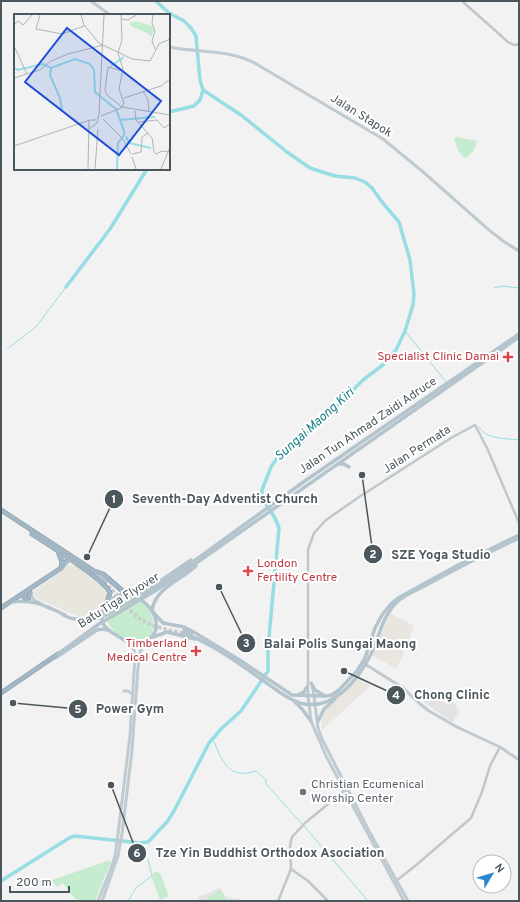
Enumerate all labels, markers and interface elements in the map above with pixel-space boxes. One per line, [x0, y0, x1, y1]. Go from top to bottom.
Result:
inset map [14, 14, 170, 170]
street label: Jalan Stapok [327, 91, 395, 141]
place label: Specialist Clinic Damai [377, 349, 499, 365]
marker: Specialist Clinic Damai [502, 351, 514, 363]
street label: Jalan Tun Ahmad Zaidi Adruce [296, 374, 440, 478]
water label: Sungai Maong Kiri [272, 385, 359, 465]
street label: Jalan Permata [380, 422, 454, 478]
callout: Seventh-Day Adventist Church [104, 486, 326, 511]
text: 1 [112, 492, 116, 508]
text: Seventh-Day Adventist Church [132, 492, 318, 508]
callout: SZE Yoga Studio [363, 542, 499, 567]
text: 2 [369, 547, 377, 563]
text: SZE Yoga Studio [391, 548, 491, 564]
place label: London Fertility Centre [257, 556, 337, 586]
marker: London Fertility Centre [242, 565, 254, 577]
street label: Batu Tiga Flyover [75, 569, 163, 633]
callout: Balai Polis Sungai Maong [236, 631, 425, 656]
place label: Timberland Medical Centre [107, 636, 187, 666]
text: 3 [242, 636, 250, 652]
text: Balai Polis Sungai Maong [264, 637, 416, 653]
marker: Timberland Medical Centre [190, 645, 202, 657]
callout: Chong Clinic [386, 682, 498, 707]
text: 4 [392, 688, 400, 704]
text: Chong Clinic [414, 688, 490, 704]
callout: Power Gym [68, 696, 172, 721]
text: 5 [74, 702, 82, 718]
text: Power Gym [96, 702, 164, 718]
place label: Christian Ecumenical Worship Center [311, 777, 424, 807]
marker: Christian Ecumenical Worship Center [298, 787, 308, 797]
callout: Tze Yin Buddhist Orthodox Asociation [127, 840, 393, 865]
text: 6 [133, 846, 141, 862]
text: Tze Yin Buddhist Orthodox Asociation [156, 846, 384, 862]
north arrow [472, 854, 512, 894]
text: N [491, 861, 507, 876]
scale bar [10, 868, 69, 894]
text: 200 m [16, 875, 52, 891]

